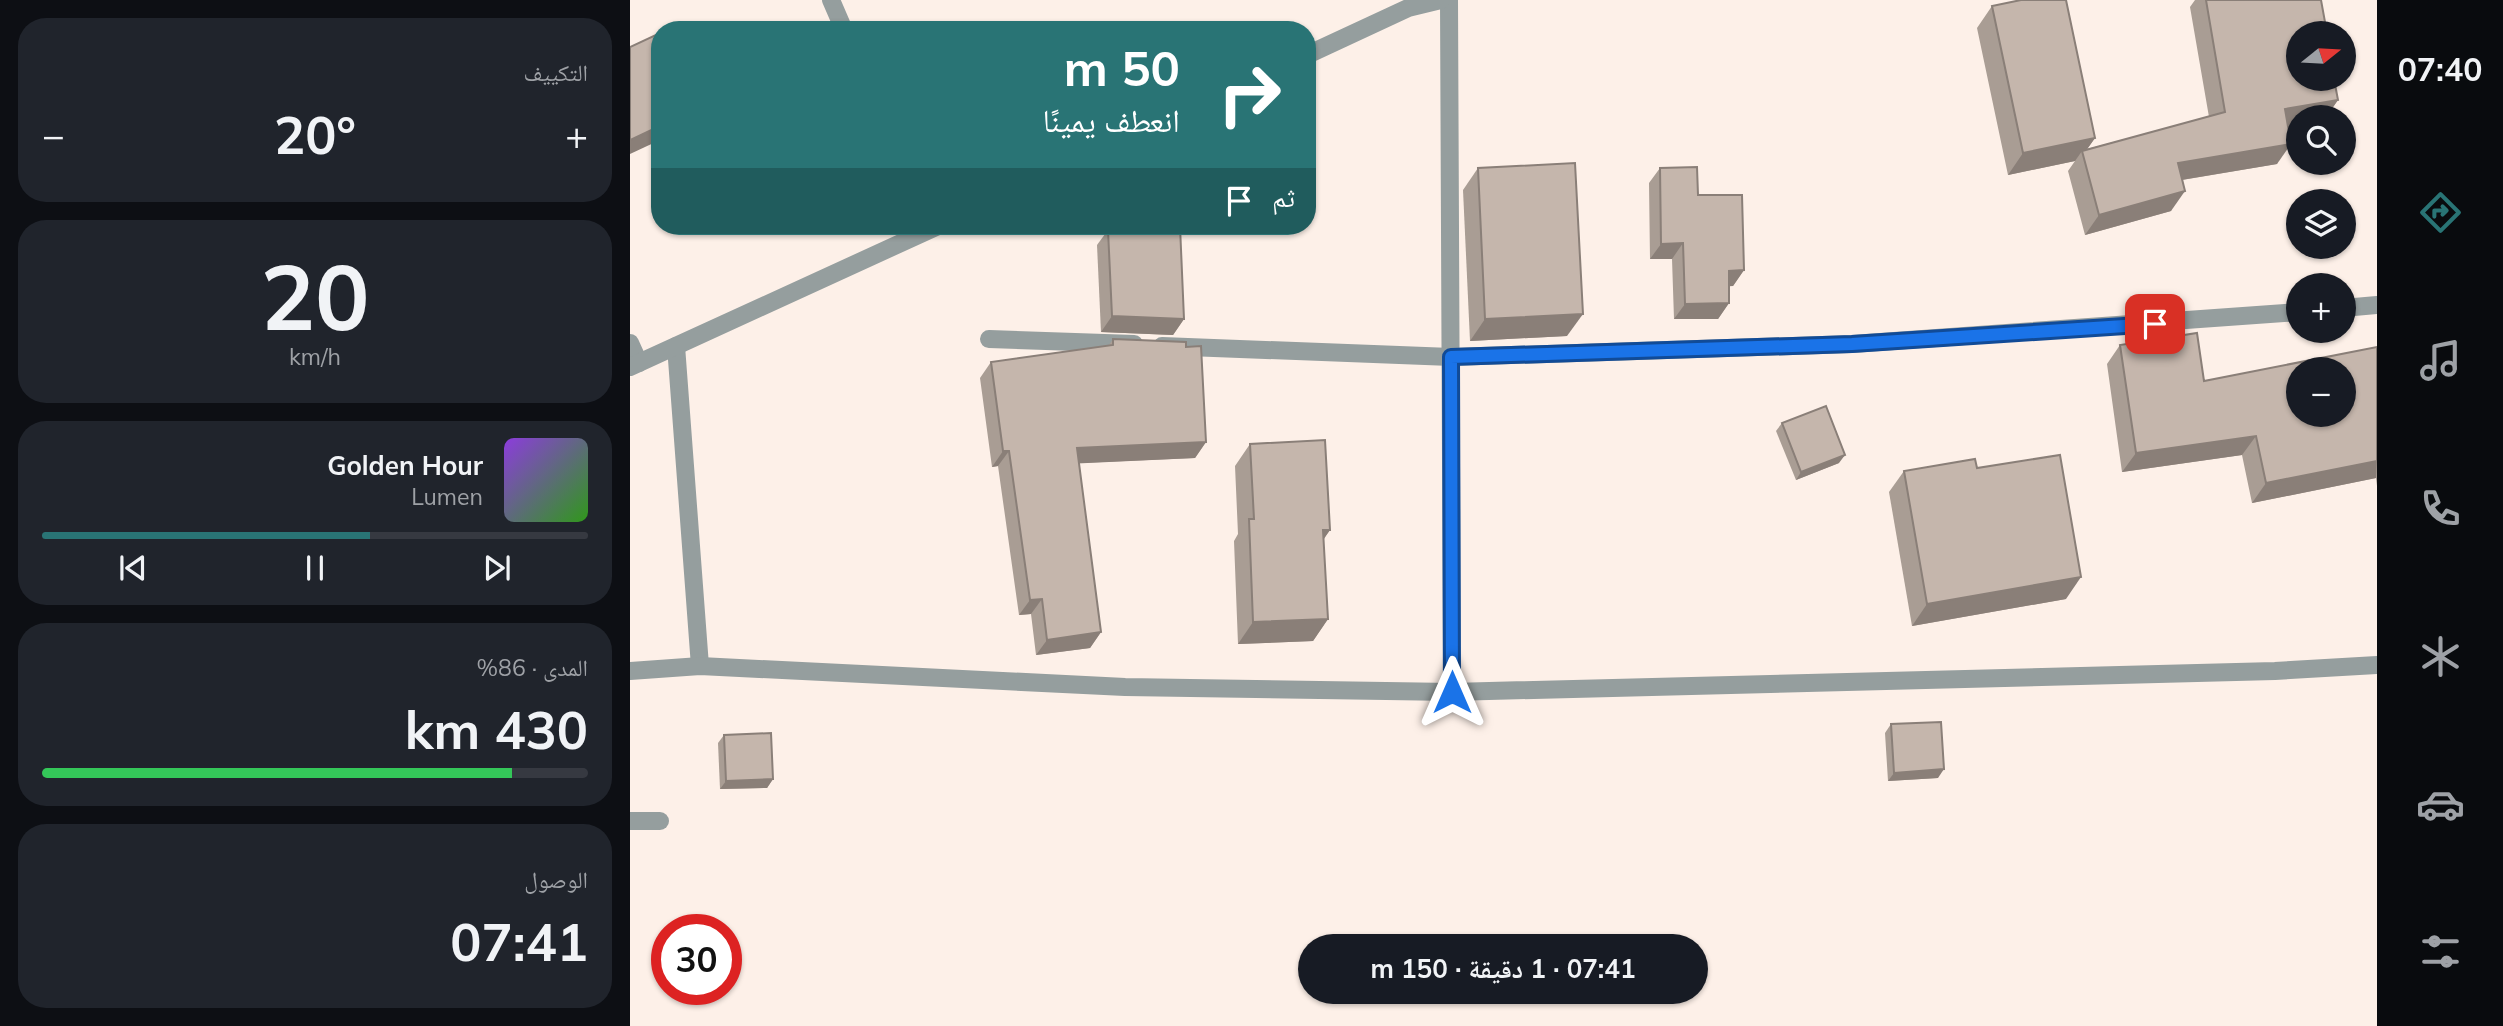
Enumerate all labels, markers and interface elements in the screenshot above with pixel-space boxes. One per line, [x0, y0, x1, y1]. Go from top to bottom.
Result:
north arrow [2286, 21, 2356, 91]
map controls [2286, 21, 2356, 427]
text: 50 m [1064, 37, 1180, 98]
icon: right [1204, 49, 1295, 140]
text: 07:40 [2398, 49, 2482, 89]
text: التكييف [523, 58, 588, 87]
text: انعطف يمينًا [1043, 100, 1180, 140]
text: 20° [274, 102, 356, 167]
button: search [2286, 105, 2356, 175]
text: − [42, 111, 65, 159]
text: + [565, 111, 588, 159]
text: ثم [1272, 181, 1295, 214]
icon: arrive [1220, 182, 1258, 220]
icon: directions [2416, 188, 2465, 237]
button: layers [2286, 189, 2356, 259]
text: 20 [260, 239, 370, 353]
button: + [2286, 273, 2356, 343]
pin [2125, 294, 2185, 354]
icon: arrive [2136, 305, 2174, 343]
icon: music [2416, 336, 2465, 385]
text: km/h [289, 342, 341, 371]
button: − [2286, 357, 2356, 427]
text: Golden Hour [327, 449, 483, 482]
text: Lumen [411, 482, 483, 511]
icon: phone [2416, 484, 2465, 533]
icon: previous [114, 549, 152, 587]
icon: pause [296, 549, 334, 587]
icon: next [478, 549, 516, 587]
icon: climate [2416, 632, 2465, 681]
text: المدى · 86% [477, 653, 588, 682]
position arrow [1415, 655, 1489, 729]
text: 430 km [405, 697, 588, 762]
icon: car [2416, 780, 2465, 829]
text: الوصول [524, 865, 588, 894]
text: 07:41 [450, 909, 588, 974]
speed limit sign: 30 [651, 914, 742, 1005]
icon: filters [2416, 927, 2465, 976]
text: 07:41 · 1 دقيقة · 150 m [1370, 952, 1636, 985]

